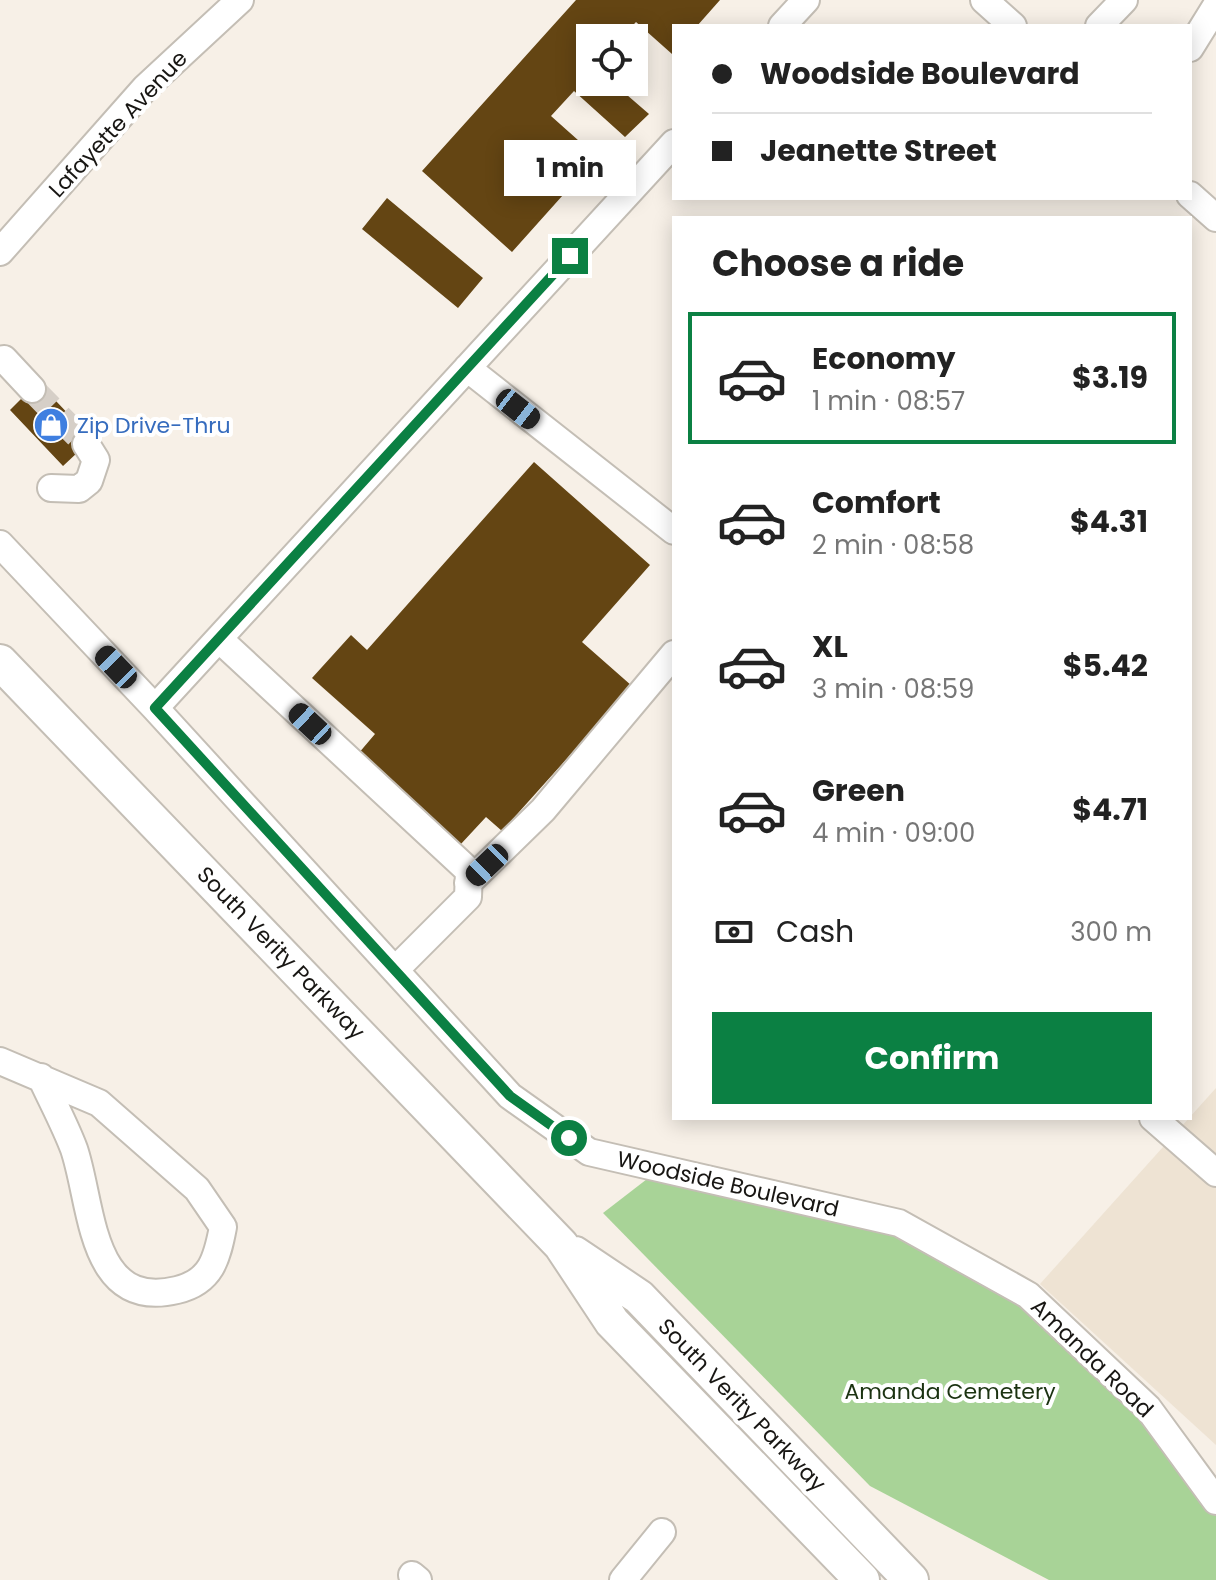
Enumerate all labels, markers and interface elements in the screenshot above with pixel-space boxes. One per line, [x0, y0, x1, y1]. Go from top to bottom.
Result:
map controls [576, 24, 648, 96]
button: locate [576, 24, 648, 96]
street label: Lafayette Avenue [42, 44, 194, 204]
text: Woodside Boulevard [760, 52, 1080, 95]
text: Jeanette Street [760, 129, 997, 172]
callout: 1 min [504, 140, 636, 196]
text: 1 min [536, 150, 604, 186]
route end [552, 238, 588, 274]
text: Choose a ride [712, 238, 964, 289]
text: Economy [812, 337, 956, 380]
icon: car [716, 342, 788, 414]
text: $3.19 [1072, 356, 1148, 399]
text: 1 min · 08:57 [812, 383, 965, 419]
car [492, 385, 544, 433]
shop icon: Zip Drive-Thru [32, 406, 70, 444]
place label: Zip Drive-Thru [77, 410, 231, 441]
text: Comfort [812, 481, 941, 524]
icon: car [716, 486, 788, 558]
text: $4.31 [1070, 500, 1148, 543]
text: 2 min · 08:58 [812, 527, 974, 563]
text: XL [812, 625, 848, 668]
icon: car [716, 630, 788, 702]
car [91, 641, 141, 693]
text: $5.42 [1063, 644, 1148, 687]
text: 3 min · 08:59 [812, 671, 974, 707]
car [284, 699, 336, 749]
text: Green [812, 769, 905, 812]
icon: car [716, 774, 788, 846]
text: $4.71 [1072, 788, 1148, 831]
text: 4 min · 09:00 [812, 815, 975, 851]
car [461, 840, 513, 890]
street label: South Verity Parkway [190, 860, 372, 1047]
icon: cash [712, 910, 756, 954]
text: Cash [776, 910, 854, 953]
text: 300 m [1070, 914, 1152, 950]
button: Confirm [712, 1012, 1152, 1104]
route start [551, 1120, 587, 1156]
street label: Woodside Boulevard [614, 1143, 842, 1225]
street label: Amanda Road [1024, 1292, 1160, 1424]
street label: South Verity Parkway [651, 1312, 833, 1499]
park label: Amanda Cemetery [844, 1376, 1056, 1407]

